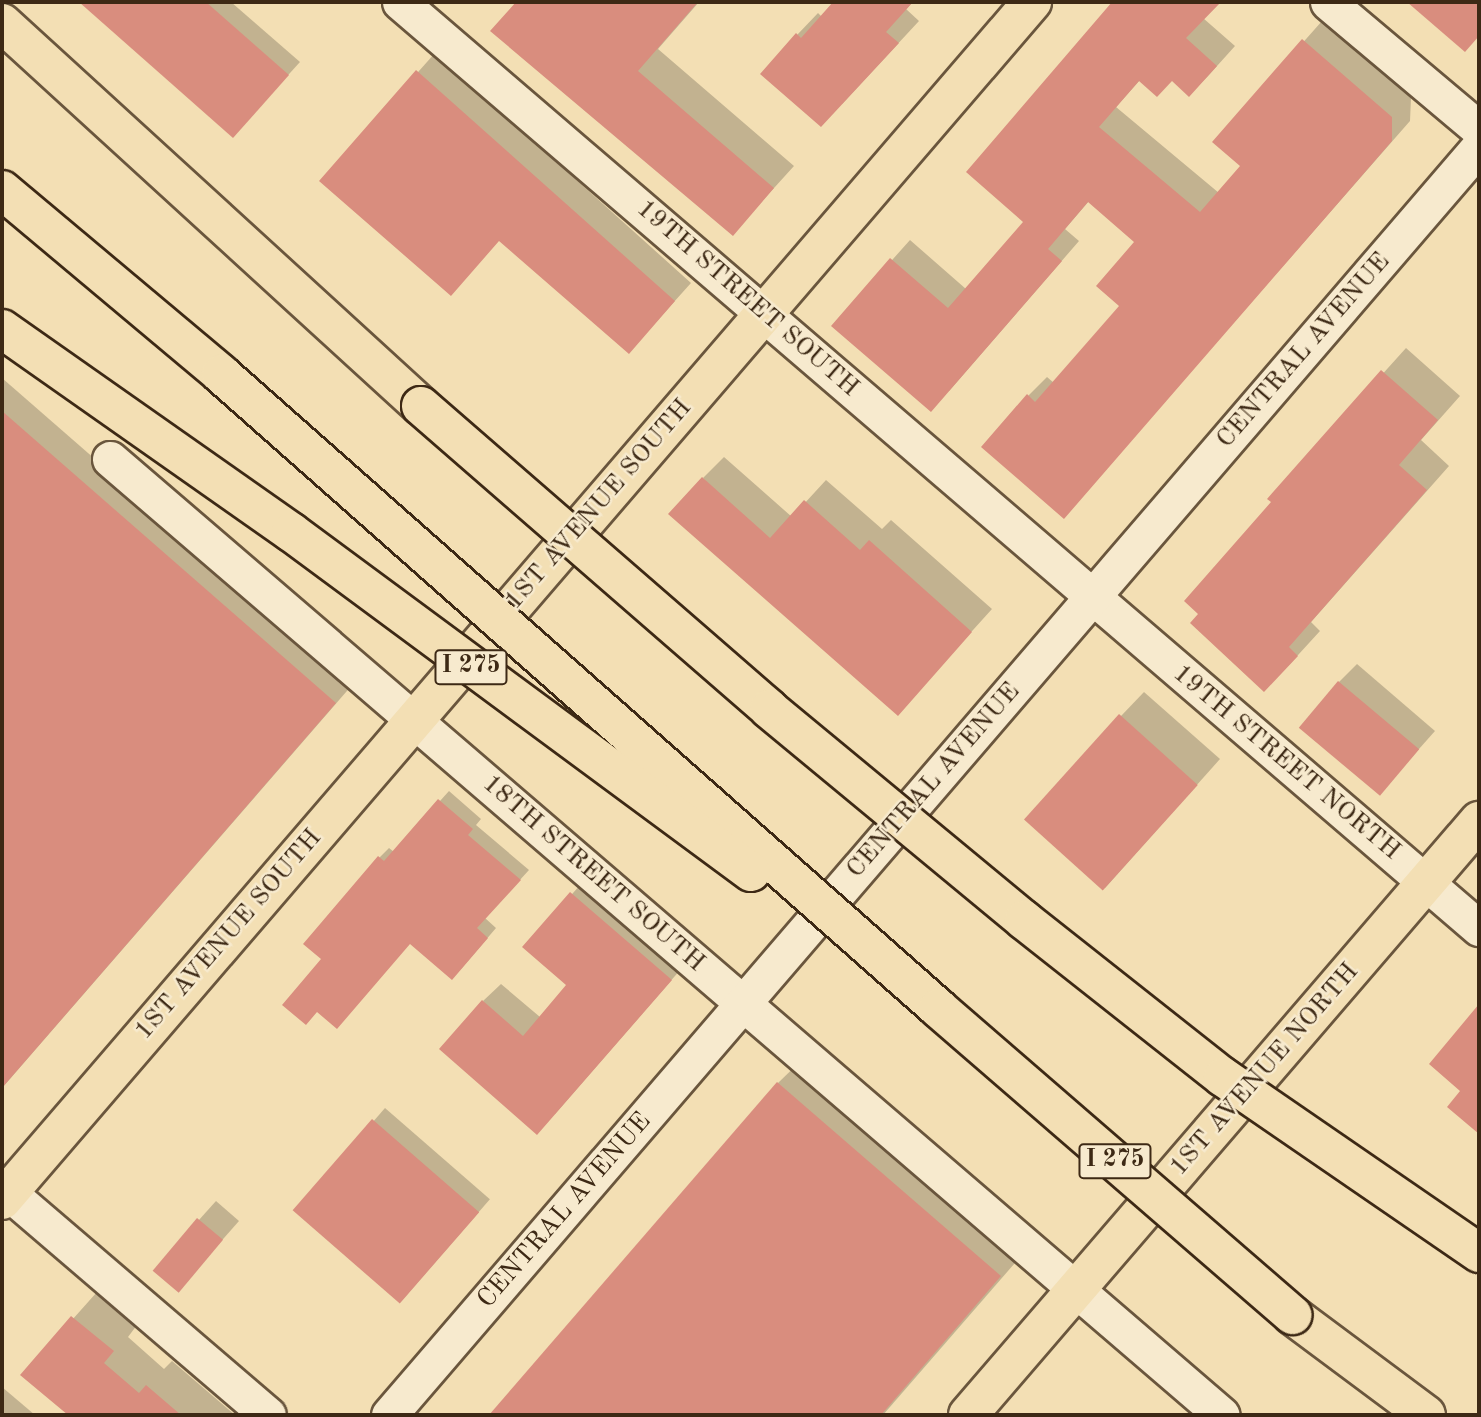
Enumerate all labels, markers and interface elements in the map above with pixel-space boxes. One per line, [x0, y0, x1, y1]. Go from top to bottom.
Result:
street label: 19TH STREET SOUTH [629, 194, 865, 404]
street label: CENTRAL AVENUE [1211, 247, 1397, 455]
street label: 1ST AVENUE SOUTH [499, 393, 699, 617]
road number: I 275 [434, 646, 508, 688]
street label: 19TH STREET NORTH [1166, 659, 1406, 867]
street label: CENTRAL AVENUE [841, 677, 1027, 885]
street label: 18TH STREET SOUTH [475, 769, 711, 979]
street label: 1ST AVENUE SOUTH [129, 823, 329, 1047]
street label: 1ST AVENUE NORTH [1164, 957, 1366, 1183]
street label: CENTRAL AVENUE [472, 1107, 658, 1315]
road number: I 275 [1078, 1140, 1152, 1182]

